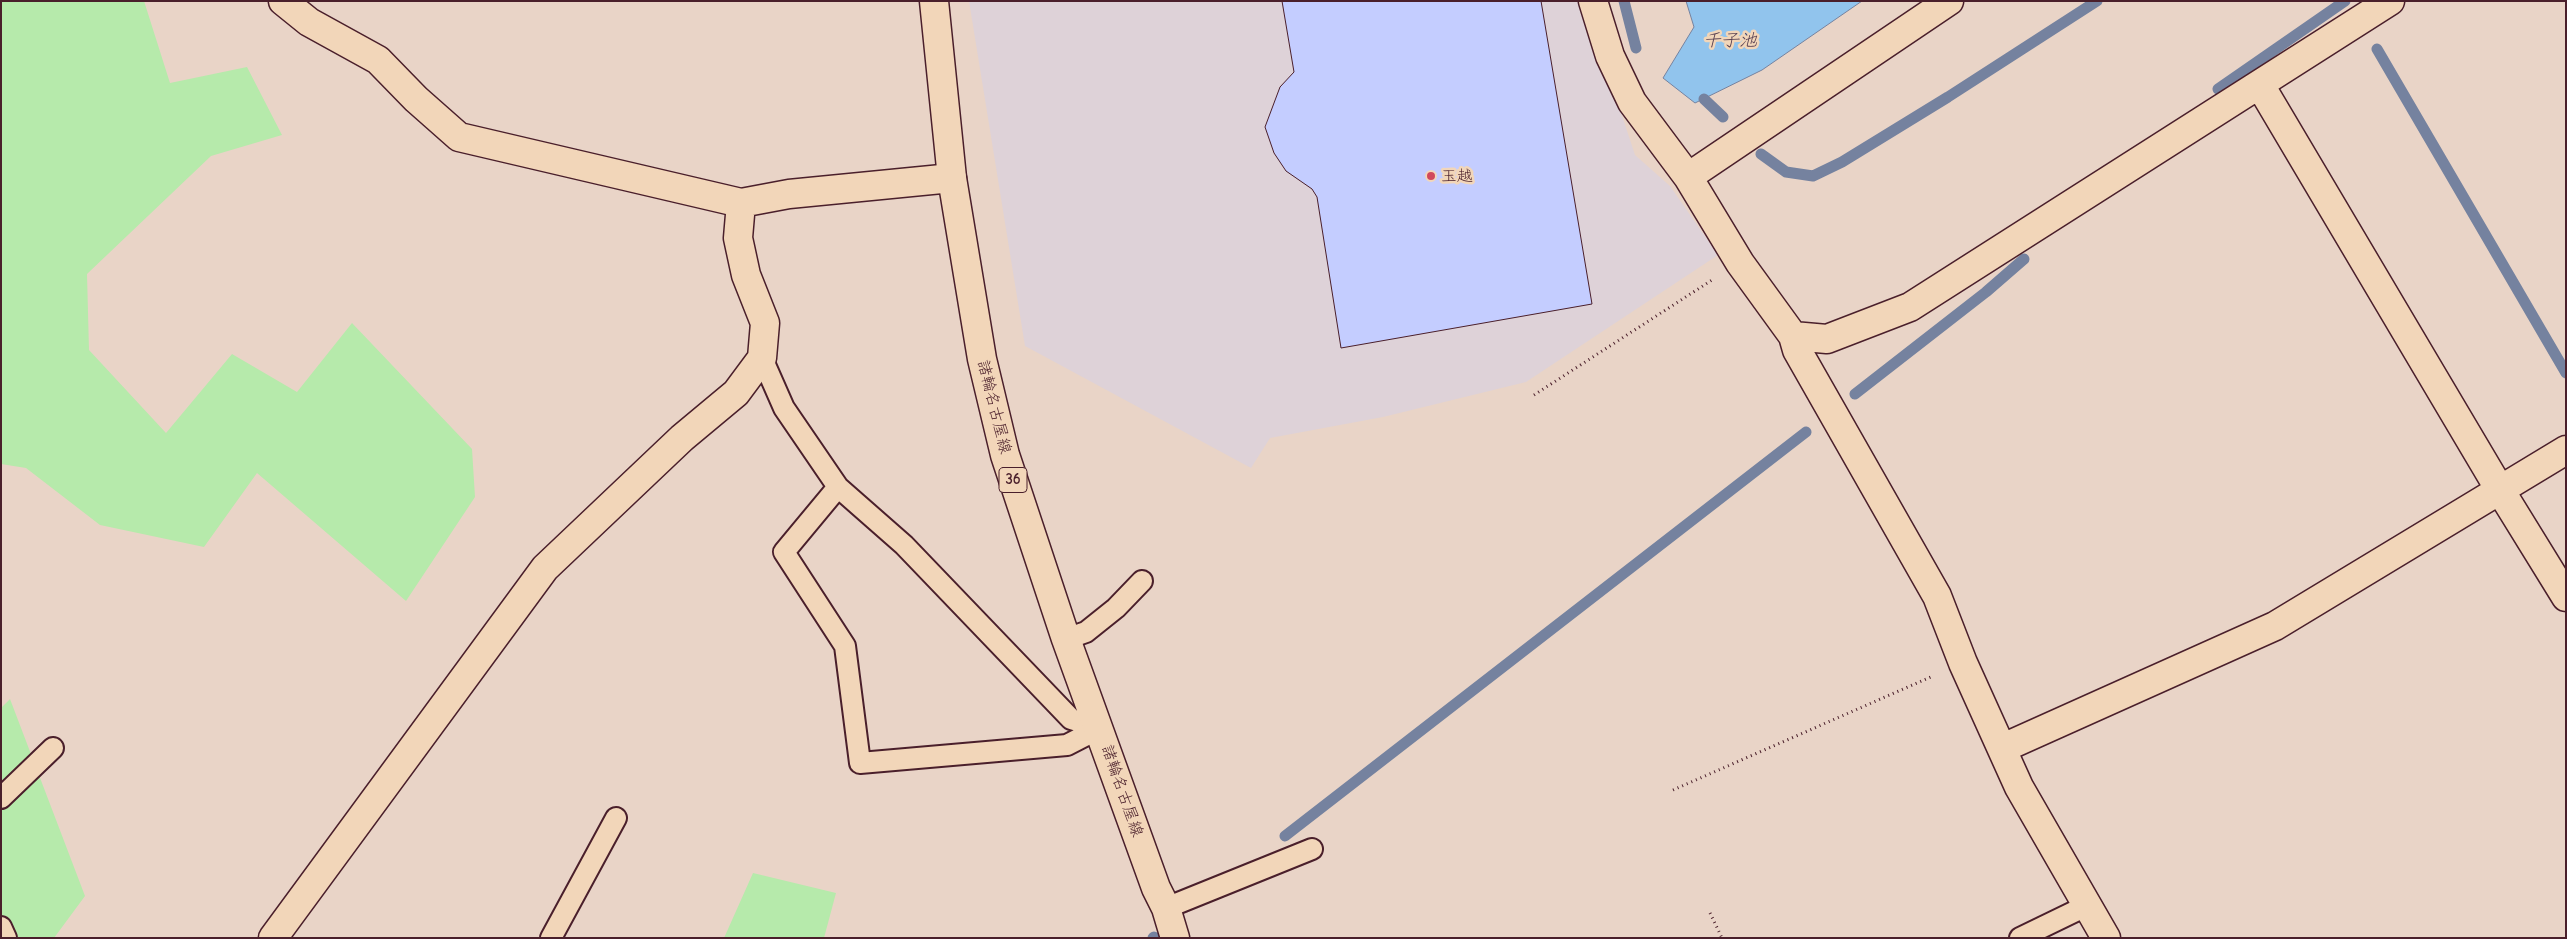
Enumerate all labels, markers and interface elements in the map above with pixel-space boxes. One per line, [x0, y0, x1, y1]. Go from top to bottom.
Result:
water label: 千子池 [1703, 30, 1757, 52]
place label: 玉越 [1441, 166, 1473, 186]
marker: 玉越 [1425, 170, 1437, 182]
street label: 諸輪名古屋線 [973, 358, 1015, 456]
road number: 36 [999, 468, 1027, 492]
street label: 諸輪名古屋線 [1097, 742, 1147, 840]

